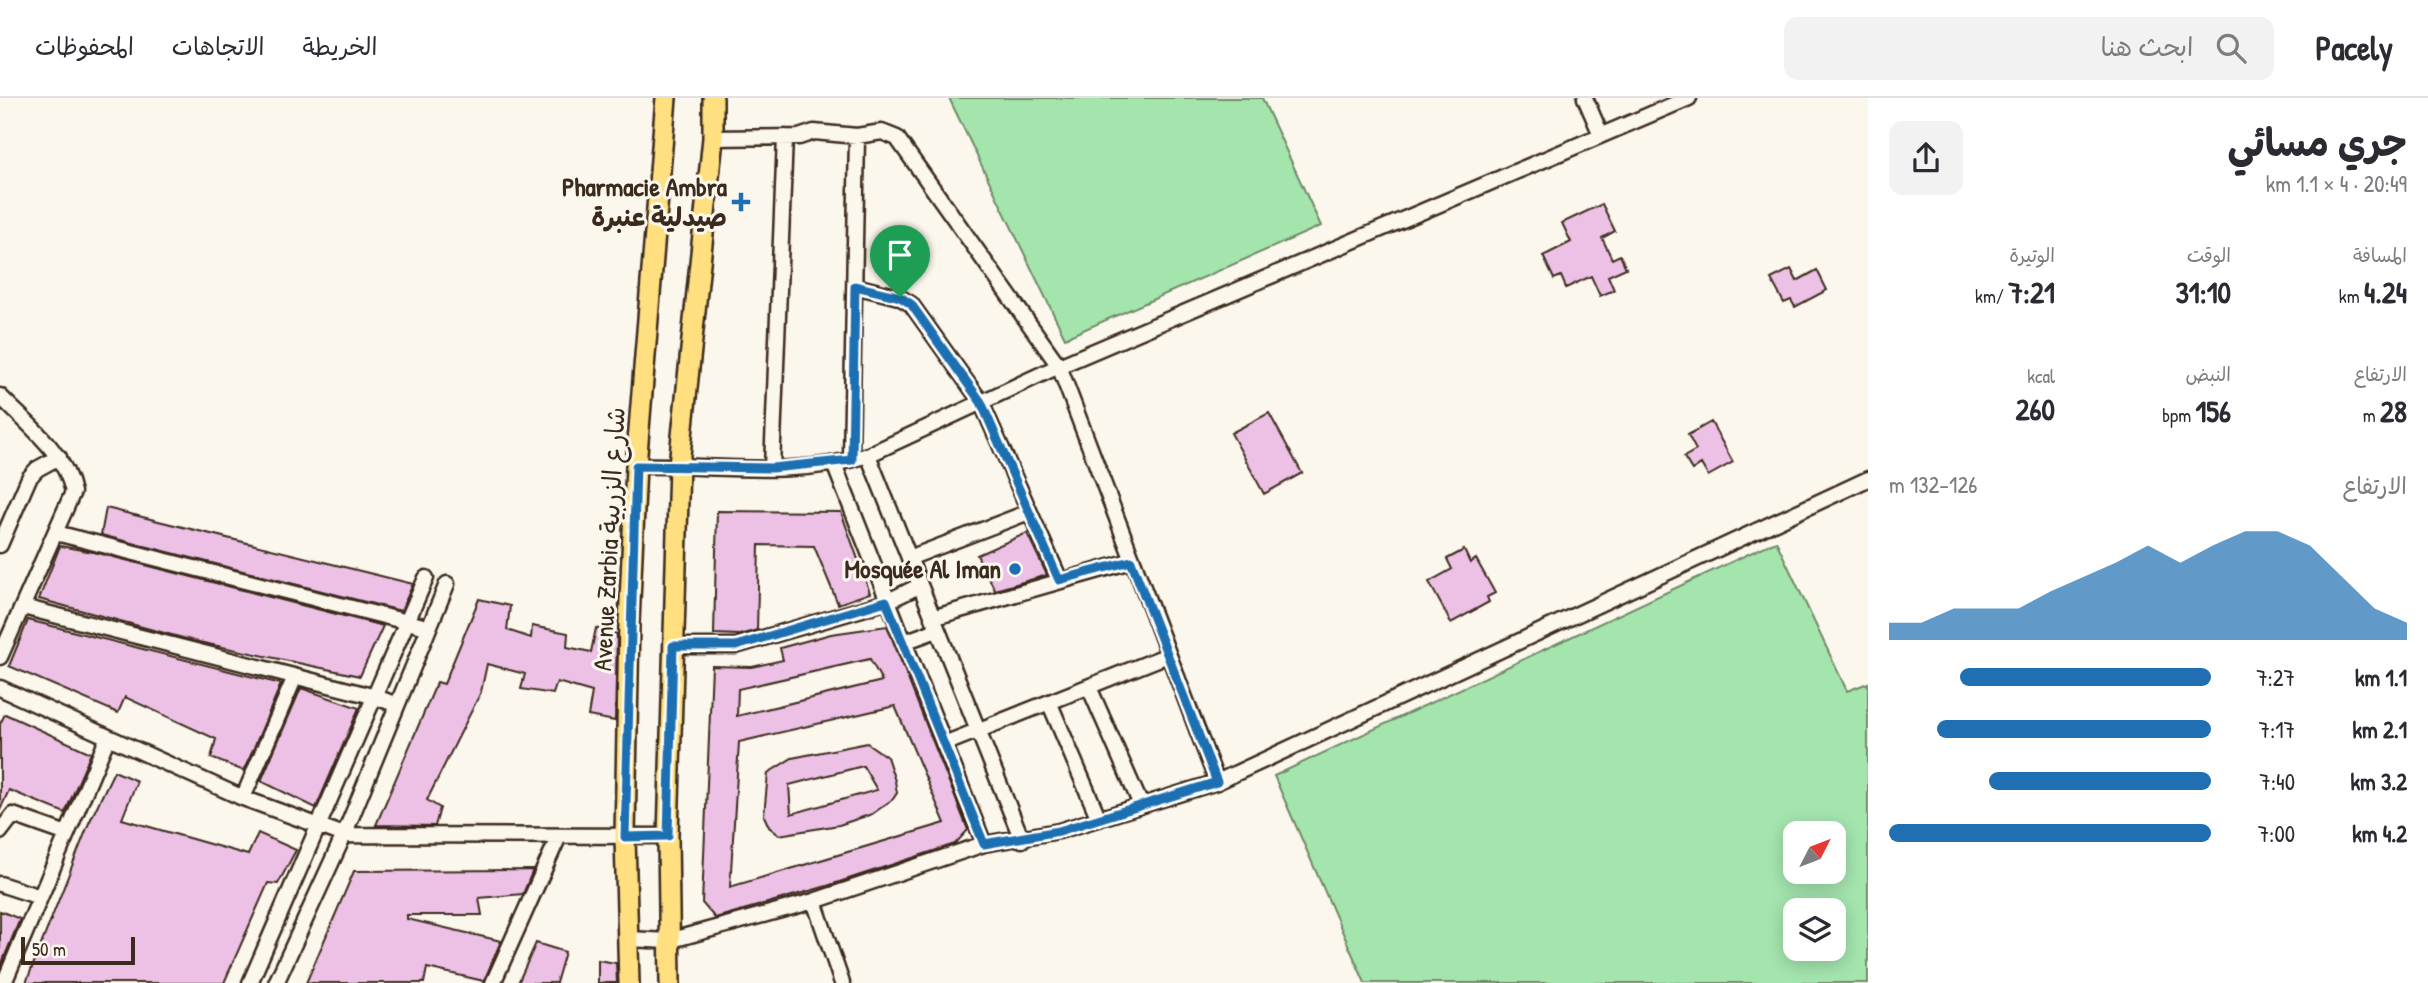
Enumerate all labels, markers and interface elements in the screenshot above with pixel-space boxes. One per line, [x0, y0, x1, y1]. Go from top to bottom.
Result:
search box [1784, 17, 2274, 80]
text: Pacely [2316, 26, 2393, 70]
text: ابحث هنا [2101, 29, 2194, 64]
icon: search [2212, 29, 2250, 67]
text: المحفوظات [35, 30, 134, 62]
text: الاتجاهات [172, 30, 265, 62]
text: الخريطة [303, 30, 377, 62]
text: جري مسائي [2227, 116, 2407, 168]
button: share [1889, 121, 1963, 195]
text: 20:49 · 4 × 1.1 km [2266, 168, 2407, 199]
place label: Pharmacie Ambra صيدلية عنبرة [562, 169, 728, 234]
marker: Pharmacie Ambra صيدلية عنبرة [733, 194, 749, 210]
pin [870, 225, 930, 297]
icon: arrive [881, 236, 919, 274]
text: الوتيرة [2009, 242, 2055, 268]
text: الوقت [2187, 242, 2231, 268]
text: المسافة [2353, 242, 2407, 268]
text: 7:21 [2008, 272, 2055, 312]
text: 31:10 [2175, 272, 2231, 312]
text: 4.24 [2364, 272, 2407, 312]
text: /km [1975, 283, 2008, 309]
text: km [2339, 283, 2364, 309]
text: النبض [2186, 361, 2231, 387]
text: الارتفاع [2354, 361, 2407, 387]
text: kcal [2027, 363, 2055, 389]
text: 260 [2016, 389, 2055, 429]
text: 156 [2195, 391, 2231, 431]
text: 28 [2380, 391, 2407, 431]
text: bpm [2162, 402, 2195, 428]
text: m [2363, 402, 2380, 428]
street label: Avenue Zarbia شارع الزربية [584, 406, 634, 672]
text: 126–132 m [1889, 469, 1977, 500]
text: الارتفاع [2343, 470, 2407, 501]
place label: Mosquée Al Iman [845, 551, 1001, 587]
marker: Mosquée Al Iman [1007, 561, 1023, 577]
text: 7:27 [2256, 662, 2295, 693]
text: 1.1 km [2355, 662, 2407, 693]
text: 7:17 [2259, 714, 2295, 745]
text: 2.1 km [2352, 714, 2407, 745]
text: 7:40 [2259, 766, 2295, 797]
text: 3.2 km [2351, 766, 2407, 797]
text: 7:00 [2258, 818, 2295, 849]
text: 4.2 km [2352, 818, 2407, 849]
north arrow [1783, 821, 1846, 884]
map controls [1783, 821, 1846, 961]
button: layers [1783, 898, 1846, 961]
scale bar [21, 934, 135, 966]
text: 50 m [32, 936, 66, 962]

